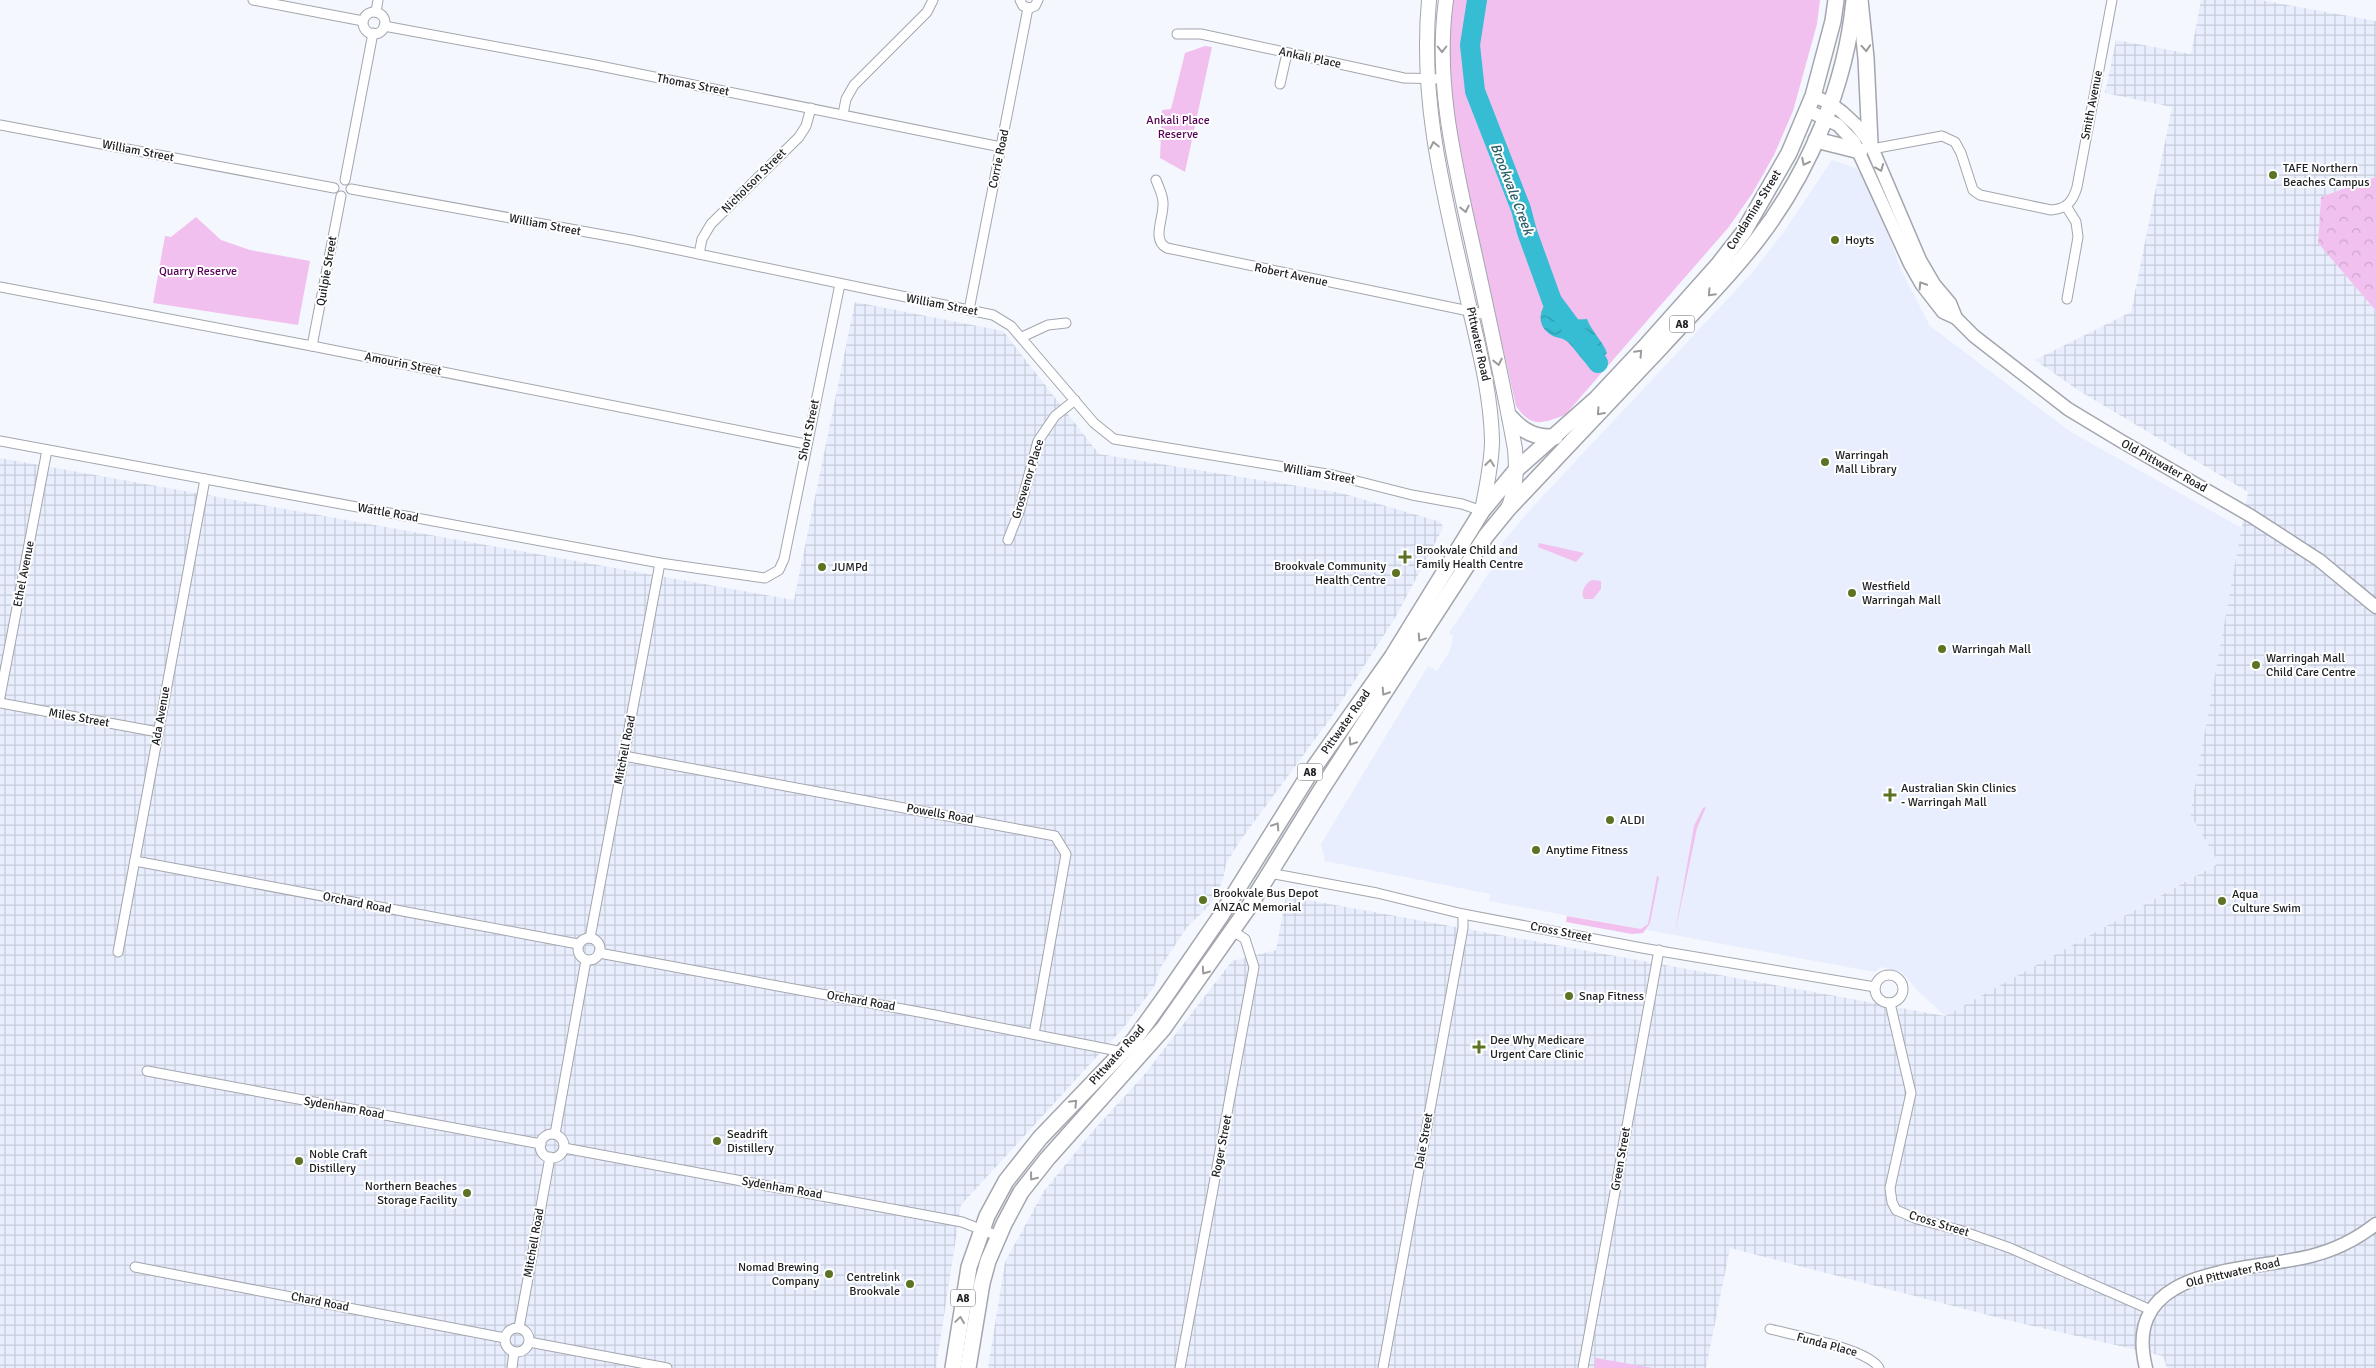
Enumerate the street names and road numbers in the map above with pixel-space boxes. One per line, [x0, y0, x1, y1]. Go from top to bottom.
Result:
street label: Ankali Place [1277, 44, 1343, 72]
street label: Smith Avenue [2078, 69, 2106, 141]
street label: Thomas Street [656, 71, 730, 99]
street label: Corrie Road [985, 128, 1013, 190]
street label: William Street [101, 137, 175, 165]
street label: Nicholson Street [719, 146, 789, 216]
street label: Condamine Street [1723, 167, 1785, 253]
street label: William Street [508, 211, 582, 239]
street label: Quilpie Street [313, 235, 341, 307]
street label: Robert Avenue [1253, 260, 1329, 290]
street label: William Street [905, 291, 979, 319]
street label: Pittwater Road [1463, 305, 1493, 383]
road number: A8 [1670, 316, 1694, 332]
street label: Amourin Street [363, 349, 443, 379]
street label: Short Street [795, 398, 823, 462]
street label: Old Pittwater Road [2118, 436, 2210, 496]
street label: Grosvenor Place [1009, 437, 1047, 521]
street label: William Street [1282, 460, 1356, 488]
street label: Wattle Road [356, 500, 420, 526]
street label: Ethel Avenue [10, 540, 38, 608]
street label: Ada Avenue [148, 685, 174, 747]
street label: Pittwater Road [1318, 687, 1374, 757]
street label: Miles Street [47, 705, 111, 731]
street label: Mitchell Road [611, 714, 639, 786]
road number: A8 [1298, 764, 1322, 780]
street label: Powells Road [905, 801, 975, 827]
street label: Orchard Road [322, 889, 392, 917]
street label: Cross Street [1529, 919, 1593, 945]
street label: Orchard Road [826, 988, 896, 1014]
street label: Pittwater Road [1086, 1022, 1148, 1088]
street label: Sydenham Road [303, 1094, 385, 1122]
street label: Dale Street [1412, 1112, 1436, 1170]
street label: Roger Street [1209, 1113, 1235, 1179]
street label: Green Street [1608, 1126, 1634, 1192]
street label: Sydenham Road [741, 1174, 823, 1202]
street label: Mitchell Road [520, 1207, 548, 1279]
street label: Cross Street [1907, 1208, 1971, 1240]
street label: Old Pittwater Road [2184, 1255, 2282, 1291]
street label: Chard Road [290, 1289, 350, 1315]
road number: A8 [950, 1290, 976, 1306]
street label: Funda Place [1795, 1330, 1859, 1360]

